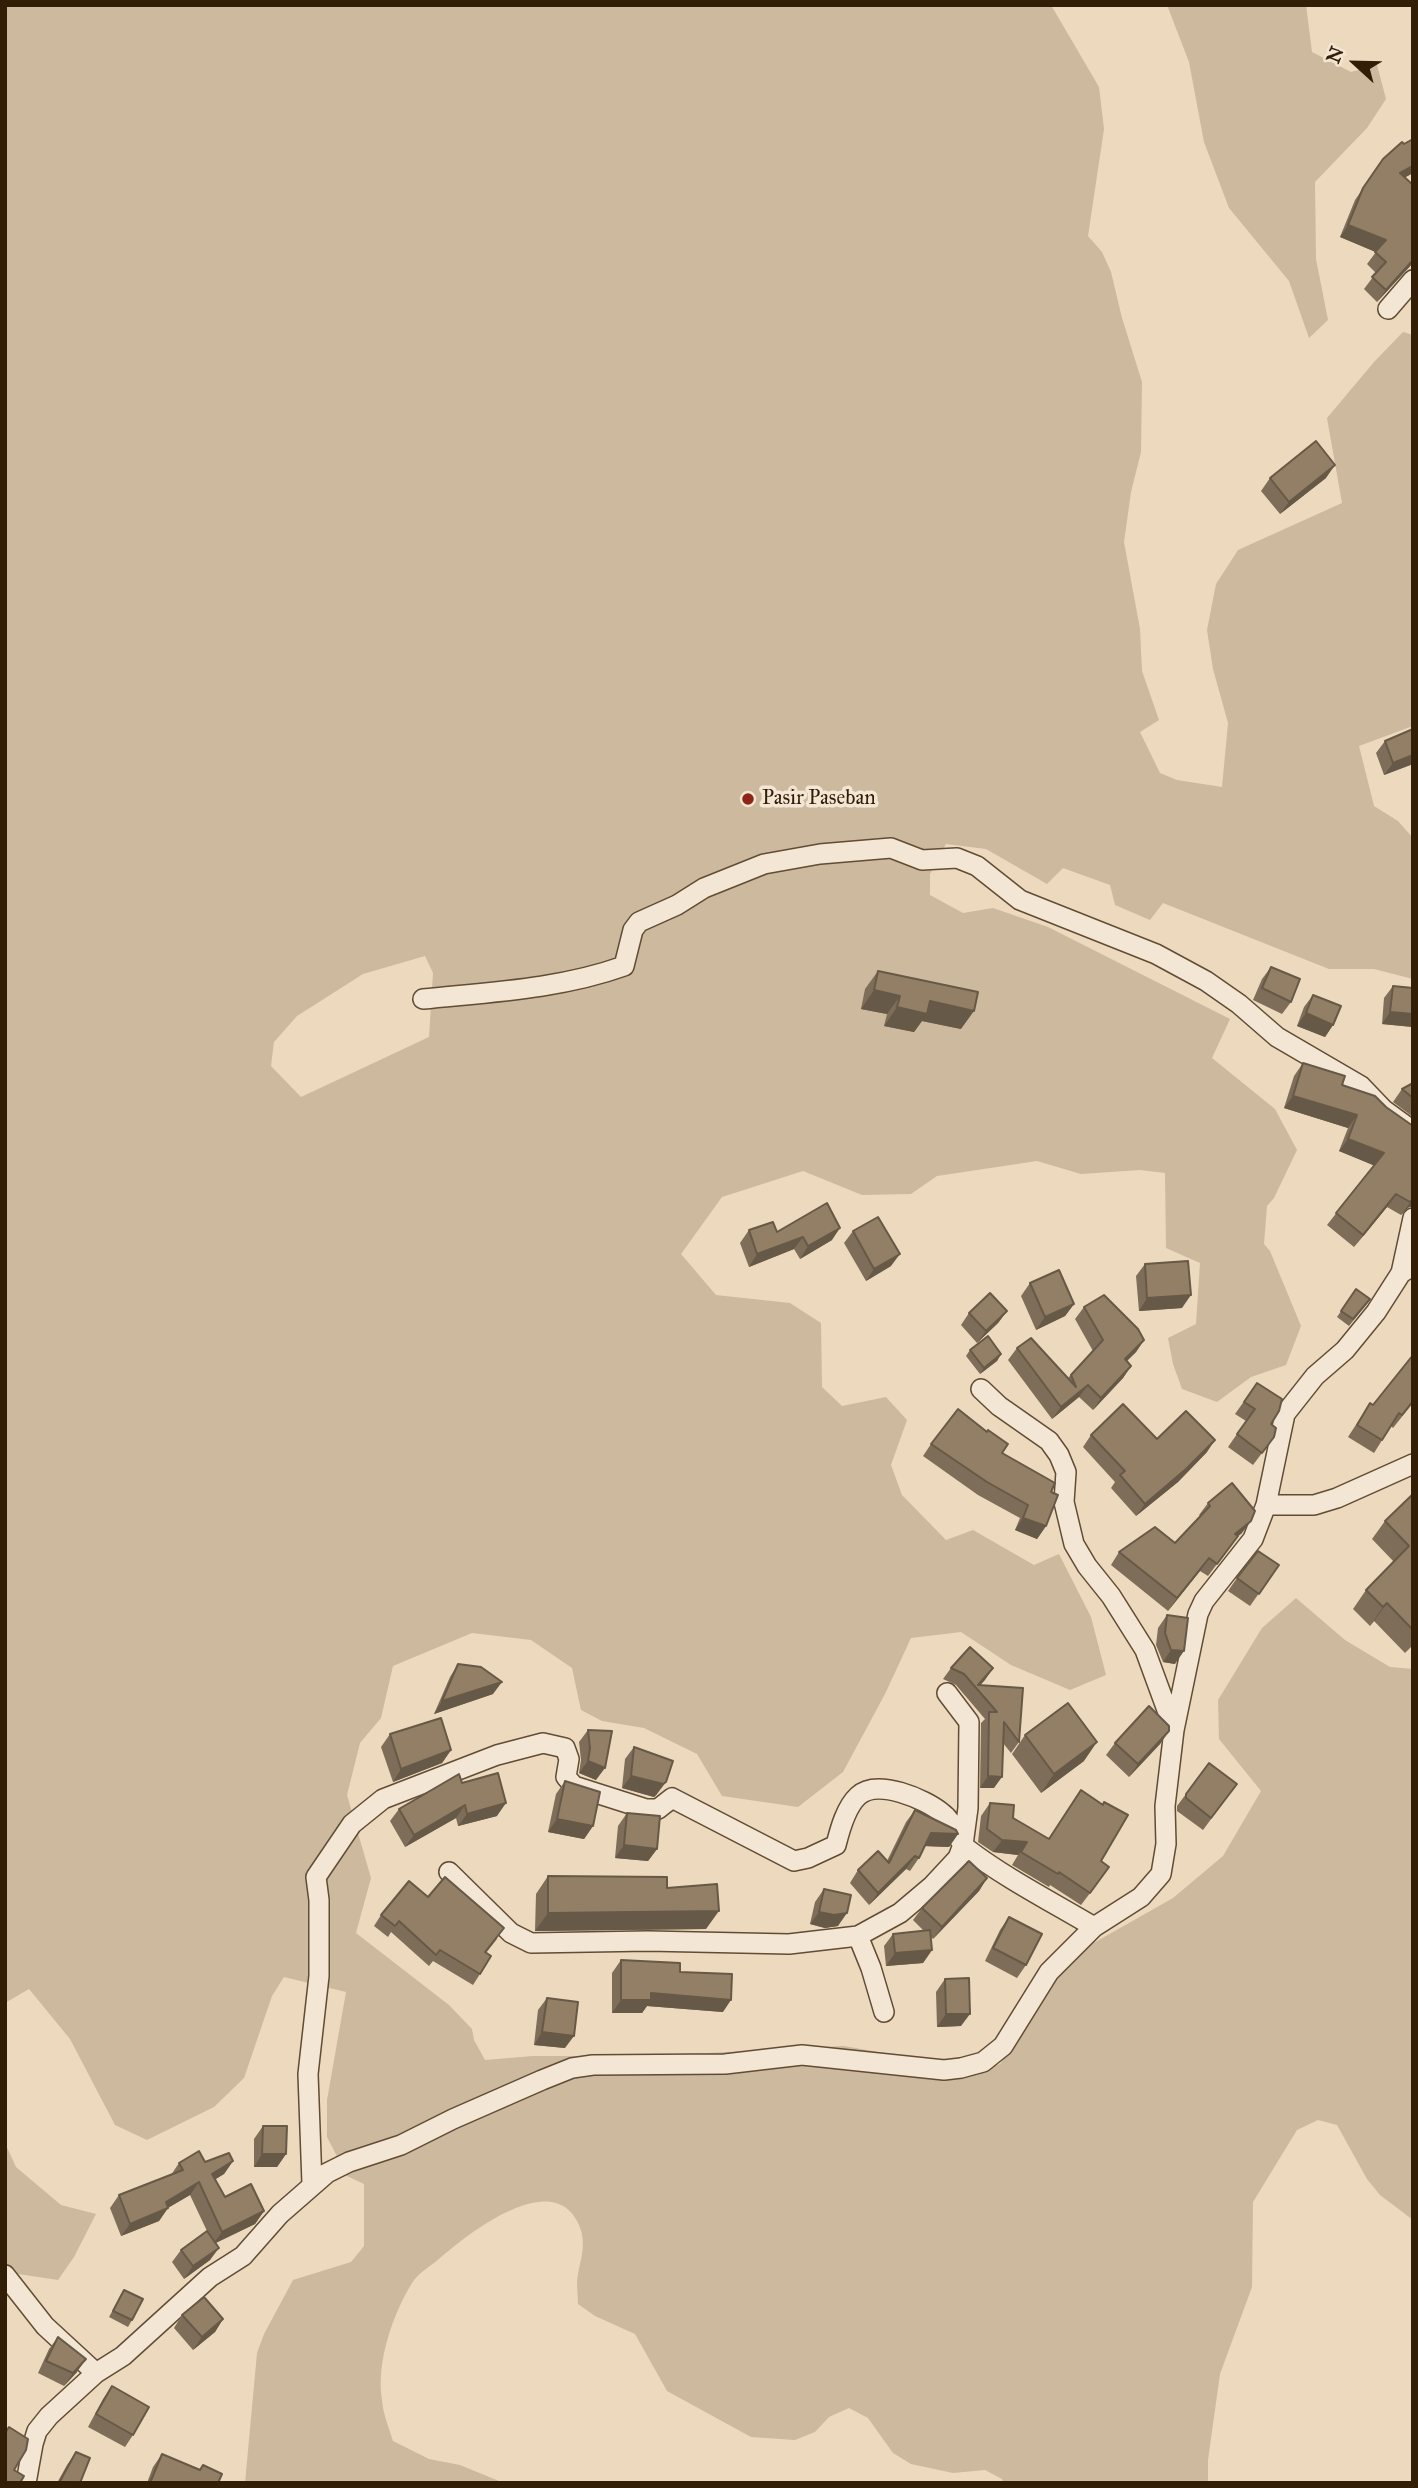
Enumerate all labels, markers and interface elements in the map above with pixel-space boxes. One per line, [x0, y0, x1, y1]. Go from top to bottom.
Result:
north arrow [1320, 28, 1390, 98]
text: N [1321, 43, 1349, 67]
place label: Pasir Paseban [762, 786, 876, 812]
marker: Pasir Paseban [740, 791, 756, 807]

